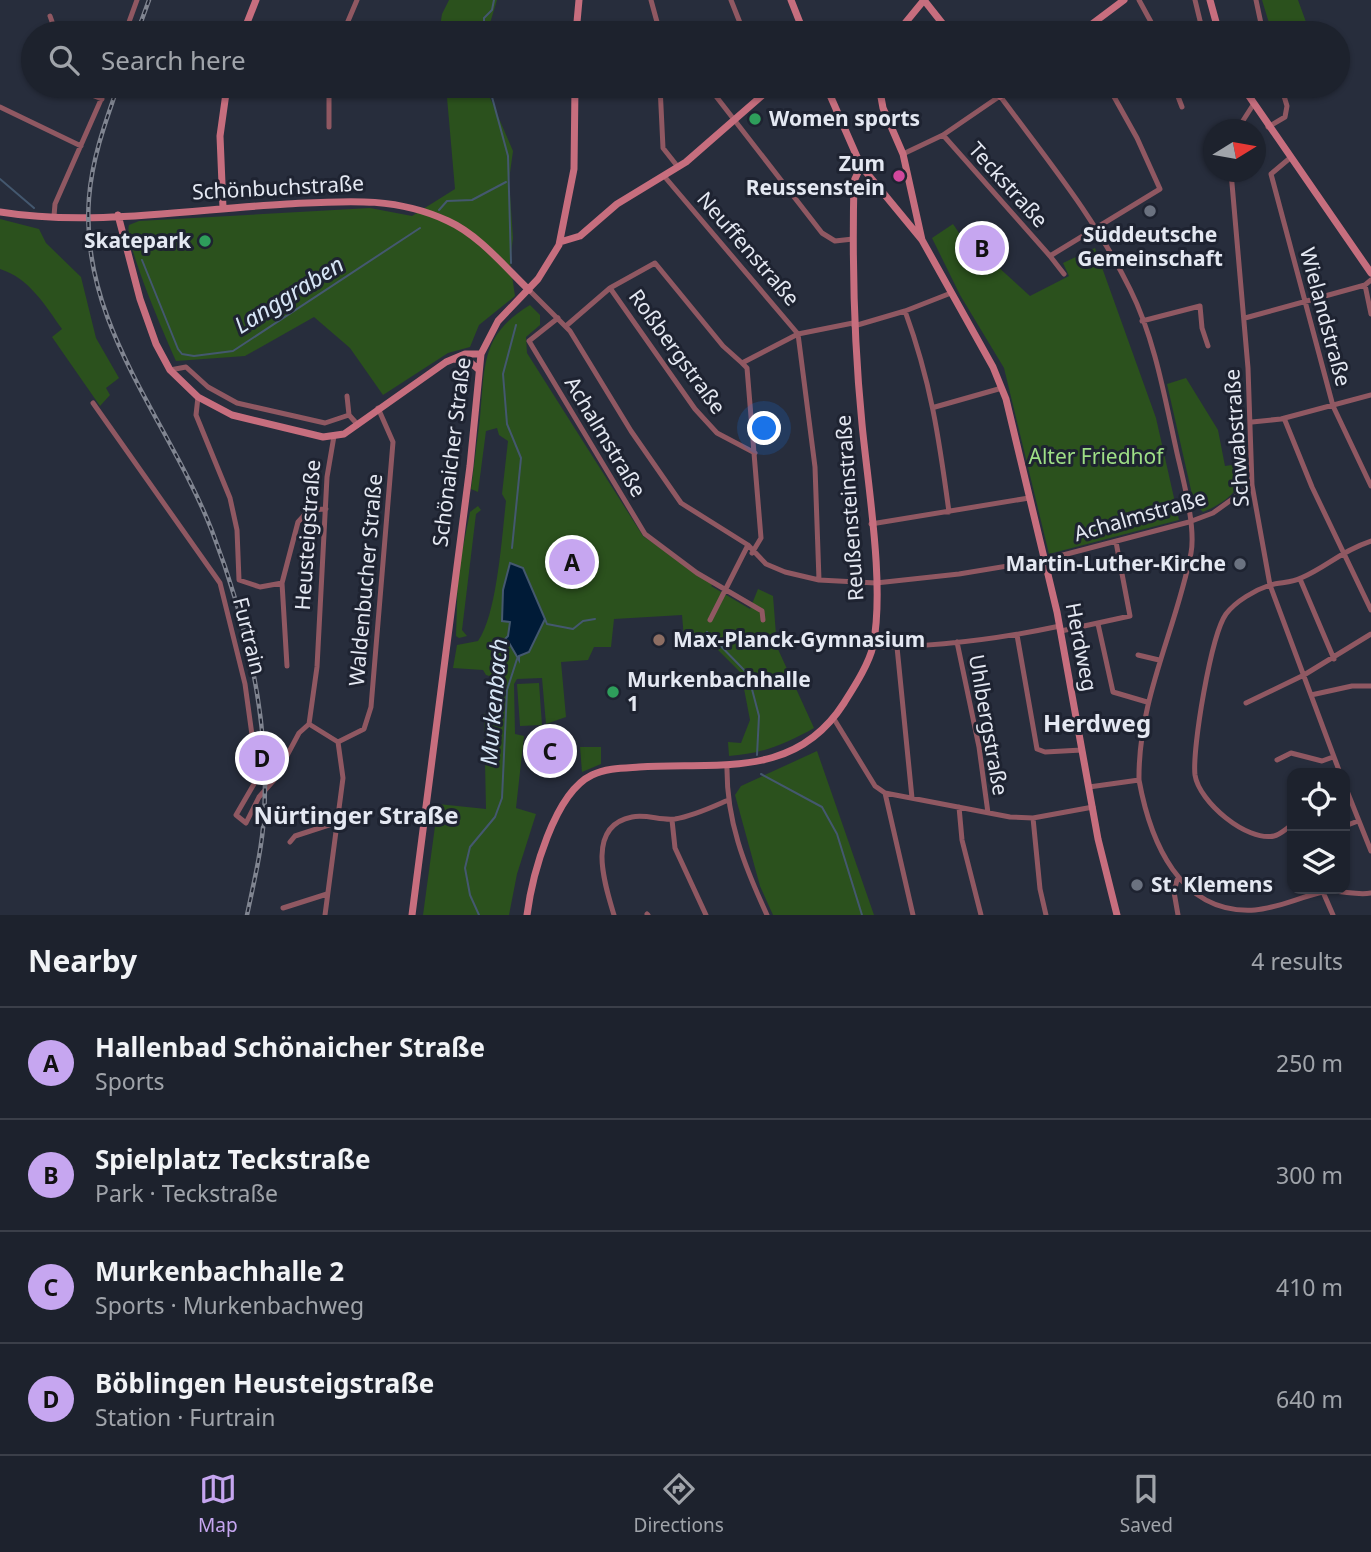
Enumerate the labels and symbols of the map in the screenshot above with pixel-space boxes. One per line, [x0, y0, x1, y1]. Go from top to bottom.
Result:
place label: Women sports [769, 104, 920, 132]
marker: Women sports [747, 111, 763, 127]
north arrow [1203, 119, 1266, 182]
street label: Teckstraße [963, 136, 1055, 233]
place label: Zum Reussenstein [746, 149, 885, 201]
marker: Zum Reussenstein [891, 168, 907, 184]
street label: Schönbuchstraße [191, 169, 365, 205]
street label: Neuffenstraße [691, 185, 806, 311]
marker: Süddeutsche Gemeinschaft [1142, 203, 1158, 219]
place label: Süddeutsche Gemeinschaft [1077, 220, 1223, 272]
pin: B [959, 222, 1005, 274]
place label: Skatepark [84, 226, 192, 254]
marker: Skatepark [197, 233, 213, 249]
street label: Wielandstraße [1294, 244, 1358, 389]
water label: Langgraben [227, 248, 349, 341]
street label: Roßbergstraße [623, 283, 733, 419]
street label: Schönaicher Straße [425, 356, 477, 548]
street label: Schwabstraße [1217, 368, 1255, 508]
street label: Achalmstraße [559, 371, 653, 502]
your location [747, 411, 781, 445]
street label: Reußensteinstraße [829, 414, 869, 602]
park label: Alter Friedhof [1028, 442, 1165, 470]
street label: Heusteigstraße [288, 459, 326, 611]
street label: Waldenbucher Straße [342, 472, 388, 687]
street label: Achalmstraße [1070, 483, 1209, 547]
pin: A [549, 536, 595, 588]
place label: Martin-Luther-Kirche [1005, 549, 1226, 577]
marker: Martin-Luther-Kirche [1232, 556, 1248, 572]
street label: Furtrain [227, 594, 273, 677]
street label: Herdweg [1060, 600, 1104, 694]
place label: Max-Planck-Gymnasium [673, 625, 925, 653]
marker: Max-Planck-Gymnasium [651, 632, 667, 648]
water label: Murkenbach [472, 637, 515, 767]
street label: Uhlbergstraße [963, 652, 1015, 798]
place label: Murkenbachhalle 1 [627, 665, 811, 717]
marker: Murkenbachhalle 1 [605, 684, 621, 700]
district label: Herdweg [1043, 706, 1151, 739]
pin: C [527, 725, 573, 777]
pin: D [239, 732, 285, 784]
district label: Nürtinger Straße [254, 798, 458, 831]
place label: St. Klemens [1151, 870, 1273, 898]
marker: St. Klemens [1129, 877, 1145, 893]

